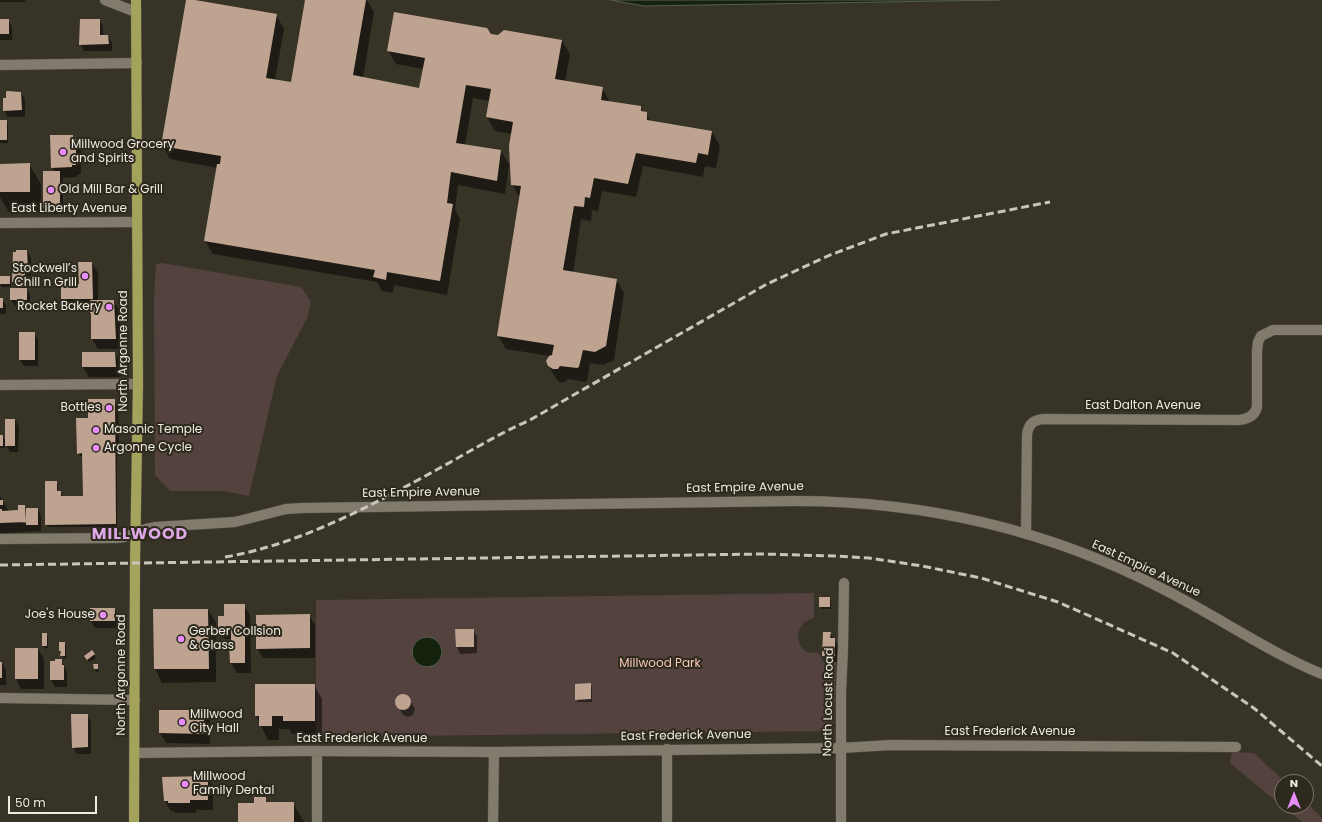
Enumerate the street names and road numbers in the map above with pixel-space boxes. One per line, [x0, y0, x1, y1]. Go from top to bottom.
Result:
street label: East Liberty Avenue [11, 202, 127, 216]
street label: North Argonne Road [117, 290, 131, 412]
street label: East Dalton Avenue [1085, 399, 1201, 413]
street label: East Empire Avenue [686, 480, 804, 496]
street label: East Empire Avenue [362, 485, 480, 501]
street label: East Empire Avenue [1090, 538, 1202, 600]
street label: North Argonne Road [115, 614, 129, 736]
street label: North Locust Road [821, 648, 837, 756]
street label: East Frederick Avenue [945, 725, 1075, 739]
street label: East Frederick Avenue [620, 728, 752, 744]
street label: East Frederick Avenue [297, 732, 427, 746]

